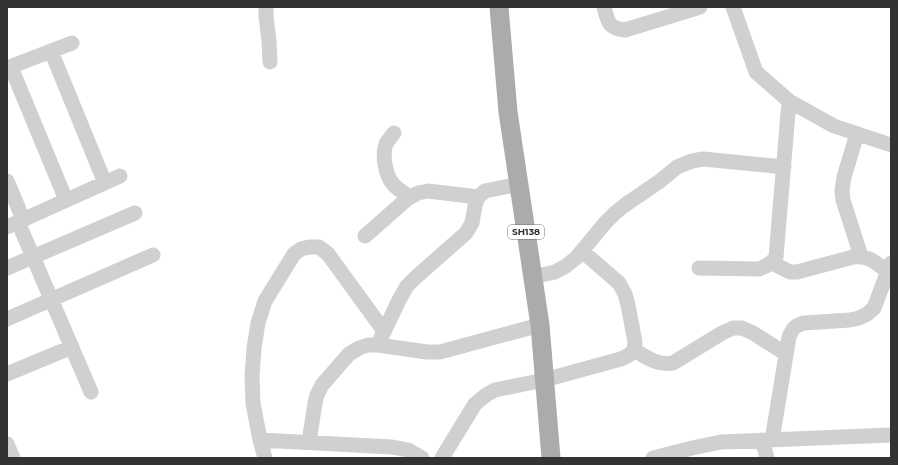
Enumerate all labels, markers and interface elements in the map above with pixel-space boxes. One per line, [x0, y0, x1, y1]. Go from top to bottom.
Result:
road number: SH138 [508, 225, 544, 239]

